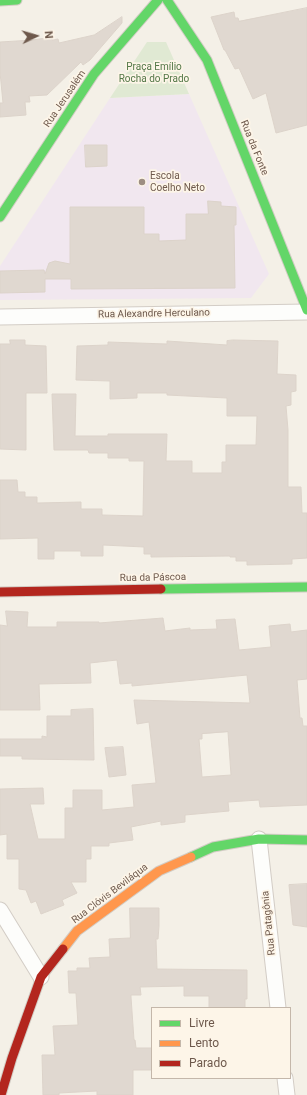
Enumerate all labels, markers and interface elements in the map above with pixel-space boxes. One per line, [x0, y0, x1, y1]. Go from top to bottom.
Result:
north arrow [16, 16, 56, 56]
text: N [42, 30, 55, 39]
park label: Praça Emílio Rocha do Prado [119, 61, 189, 84]
street label: Rua Jerusalém [41, 68, 89, 130]
street label: Rua da Fonte [238, 119, 270, 177]
place label: Escola Coelho Neto [150, 170, 205, 194]
marker: Escola Coelho Neto [137, 177, 147, 187]
street label: Rua Alexandre Herculano [98, 307, 210, 321]
street label: Rua da Páscoa [120, 571, 186, 585]
street label: Rua Clóvis Beviláqua [70, 861, 150, 927]
street label: Rua Patagônia [260, 890, 278, 956]
legend [151, 1007, 291, 1079]
text: Livre [189, 1016, 215, 1030]
text: Lento [189, 1036, 219, 1050]
text: Parado [189, 1056, 227, 1070]

